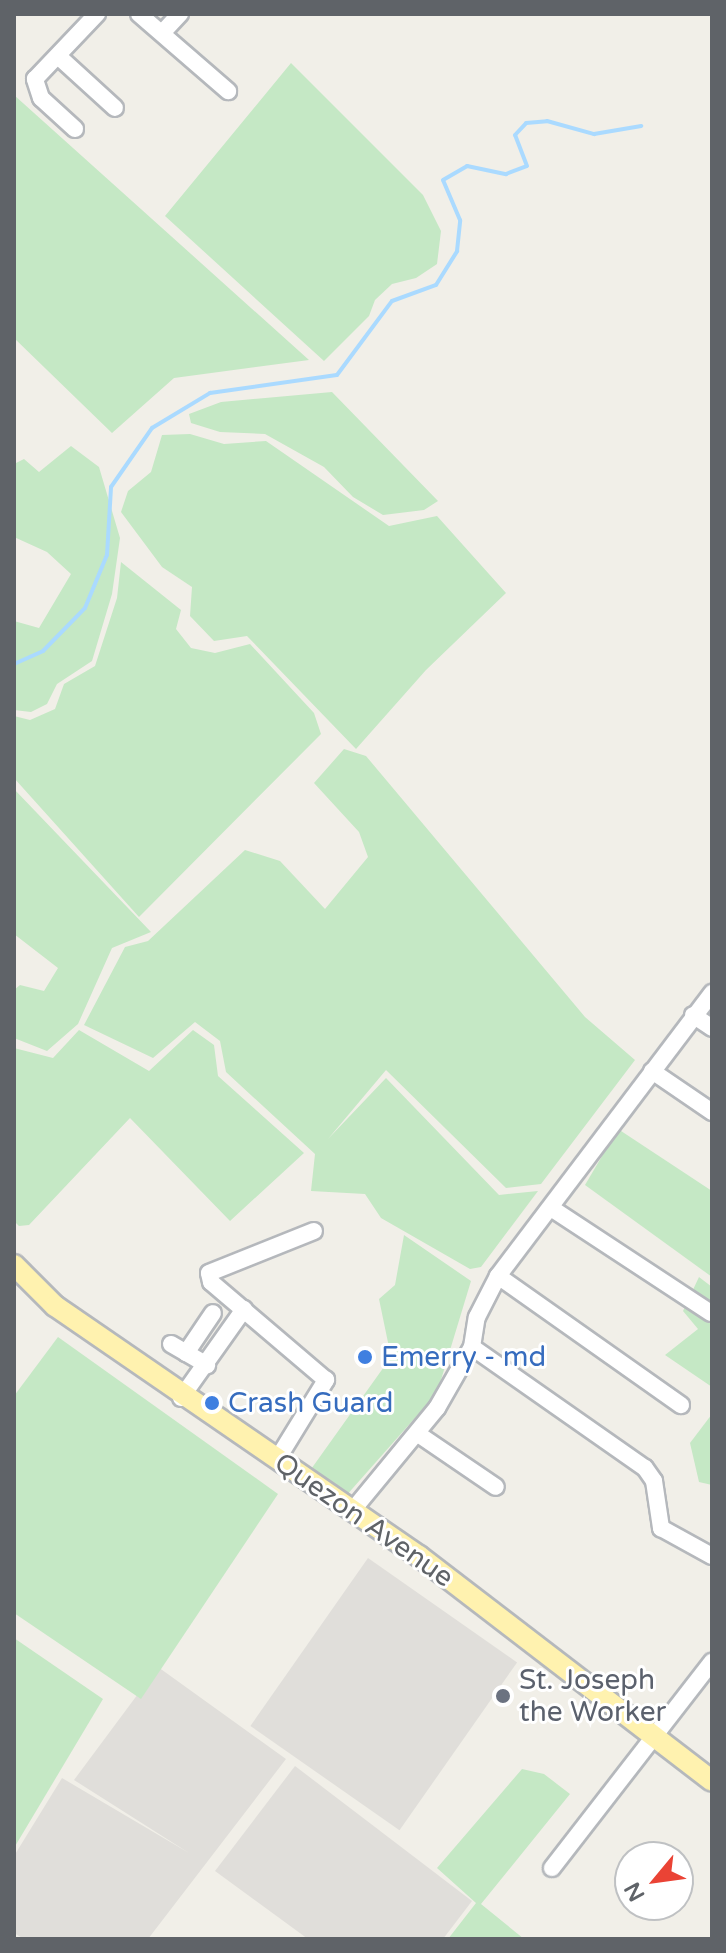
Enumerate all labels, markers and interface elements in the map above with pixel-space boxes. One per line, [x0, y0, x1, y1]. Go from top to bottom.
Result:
place label: Emerry - md [381, 1340, 546, 1374]
marker: Emerry - md [356, 1348, 374, 1366]
place label: Crash Guard [228, 1386, 393, 1420]
marker: Crash Guard [203, 1394, 221, 1412]
street label: Quezon Avenue [268, 1446, 460, 1594]
place label: St. Joseph the Worker [519, 1663, 666, 1729]
marker: St. Joseph the Worker [494, 1687, 512, 1705]
north arrow [614, 1841, 694, 1921]
text: N [619, 1878, 650, 1906]

